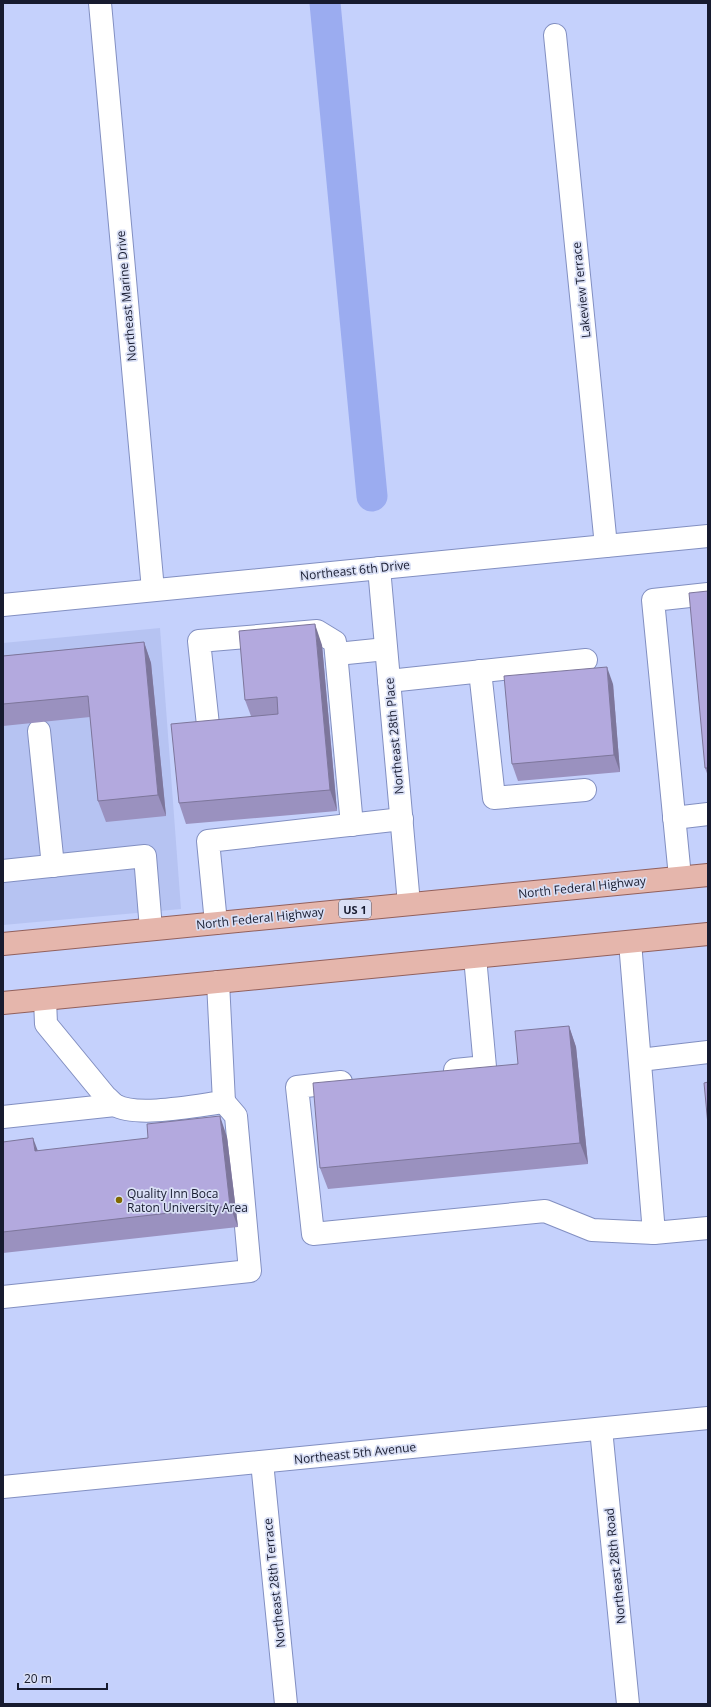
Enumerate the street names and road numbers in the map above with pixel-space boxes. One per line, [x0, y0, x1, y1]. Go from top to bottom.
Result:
street label: Northeast Marine Drive [112, 230, 140, 362]
street label: Lakeview Terrace [567, 241, 594, 339]
street label: Northeast 6th Drive [299, 556, 411, 584]
street label: Northeast 28th Place [380, 677, 408, 795]
street label: North Federal Highway [517, 872, 648, 902]
road number: US 1 [339, 900, 371, 918]
street label: North Federal Highway [195, 903, 326, 933]
street label: Northeast 5th Avenue [293, 1438, 417, 1468]
street label: Northeast 28th Road [600, 1507, 630, 1625]
street label: Northeast 28th Terrace [259, 1517, 289, 1649]

